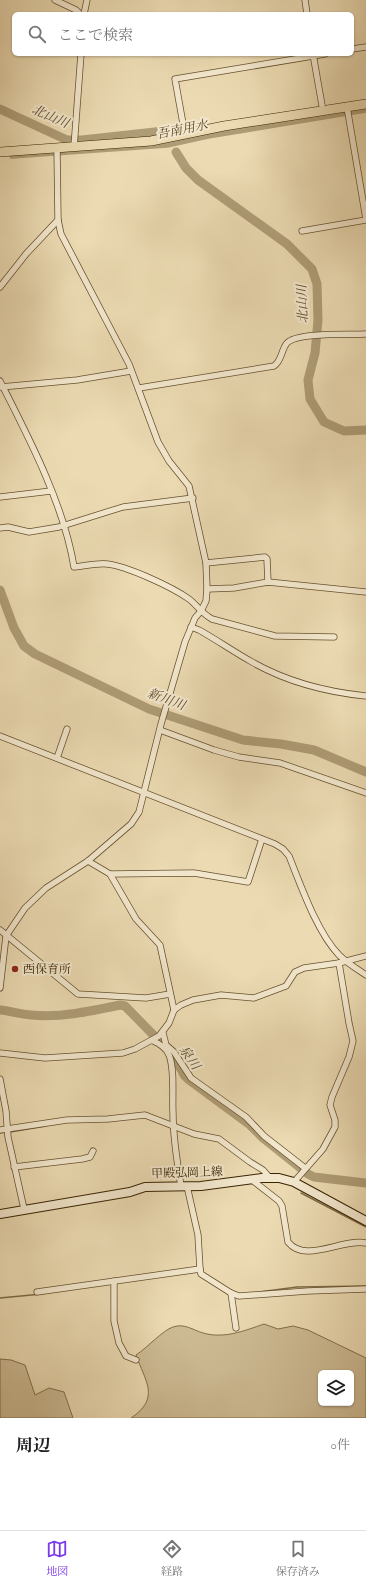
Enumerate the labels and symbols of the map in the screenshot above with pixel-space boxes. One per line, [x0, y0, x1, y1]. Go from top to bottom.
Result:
water label: 北山川 [29, 102, 73, 133]
water label: 吾南用水 [155, 116, 211, 143]
water label: 北山川 [294, 282, 312, 324]
water label: 新川川 [145, 685, 189, 715]
place label: 西保育所 [23, 962, 71, 977]
marker: 西保育所 [10, 964, 20, 974]
water label: 泉川 [175, 1042, 205, 1075]
street label: 甲殿弘岡上線 [151, 1164, 223, 1182]

